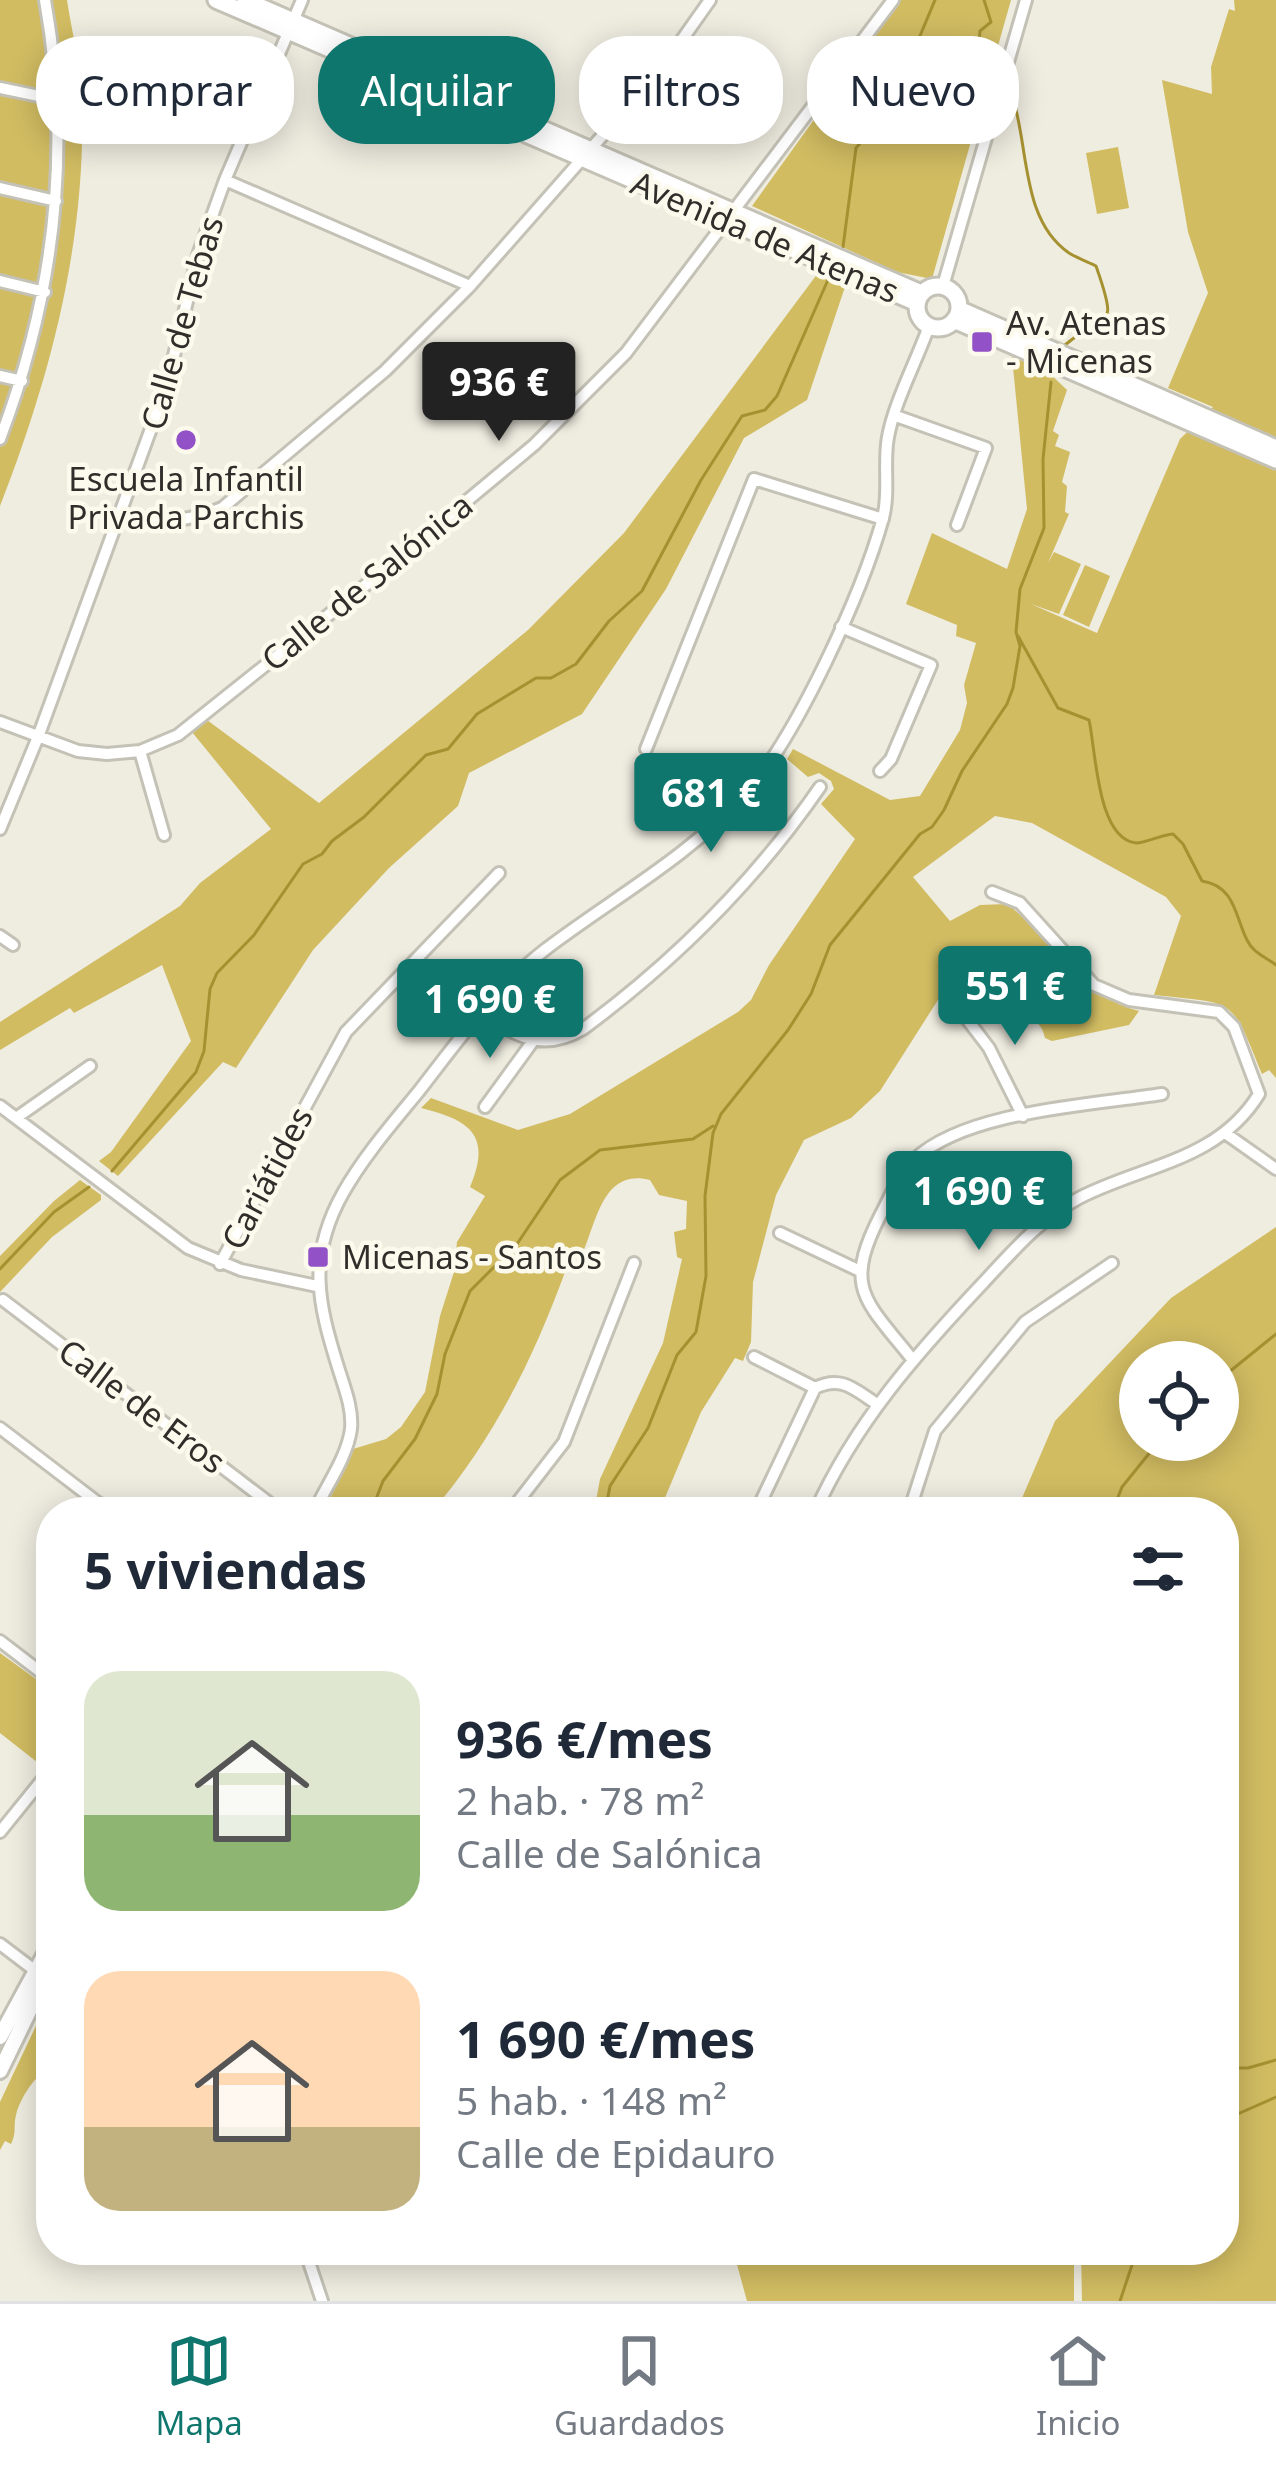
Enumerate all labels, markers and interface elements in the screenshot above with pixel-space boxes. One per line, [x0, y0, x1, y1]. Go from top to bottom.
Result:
chip: Comprar [36, 36, 294, 144]
chip: Alquilar [318, 36, 555, 144]
chip: Filtros [579, 36, 783, 144]
chip: Nuevo [807, 36, 1019, 144]
street label: Avenida de Atenas [625, 160, 906, 313]
street label: Calle de Tebas [130, 211, 234, 435]
place label: Av. Atenas - Micenas [1006, 300, 1166, 383]
marker: Av. Atenas - Micenas [969, 329, 995, 355]
pin: 936 € [415, 342, 583, 444]
text: 936 € [449, 354, 549, 407]
marker: Escuela Infantil Privada Parchis [173, 427, 199, 453]
place label: Escuela Infantil Privada Parchis [68, 456, 304, 539]
street label: Calle de Salónica [252, 482, 482, 681]
pin: 681 € [627, 753, 795, 855]
text: 681 € [661, 765, 761, 818]
pin: 551 € [931, 946, 1099, 1048]
text: 551 € [965, 958, 1065, 1011]
pin: 1 690 € [379, 959, 601, 1061]
text: 1 690 € [424, 971, 556, 1024]
street label: Cariátides [210, 1099, 323, 1257]
pin: 1 690 € [868, 1151, 1090, 1253]
text: 1 690 € [913, 1163, 1045, 1216]
place label: Micenas - Santos [342, 1234, 602, 1279]
marker: Micenas - Santos [305, 1244, 331, 1270]
street label: Calle de Eros [50, 1328, 235, 1483]
map controls [1119, 1341, 1239, 1461]
button: locate [1119, 1341, 1239, 1461]
text: 5 viviendas [84, 1534, 367, 1604]
icon: filters [1125, 1536, 1191, 1602]
text: 936 €/mes [456, 1703, 713, 1773]
icon: home [180, 1719, 324, 1863]
text: 2 hab. · 78 m² [456, 1773, 704, 1826]
text: Calle de Salónica [456, 1826, 763, 1879]
text: 1 690 €/mes [456, 2003, 755, 2073]
icon: home [180, 2019, 324, 2163]
text: 5 hab. · 148 m² [456, 2073, 727, 2126]
text: Calle de Epidauro [456, 2126, 776, 2179]
tab: Mapa [156, 2328, 243, 2445]
tab: Guardados [554, 2328, 725, 2445]
tab: Inicio [1036, 2328, 1120, 2445]

